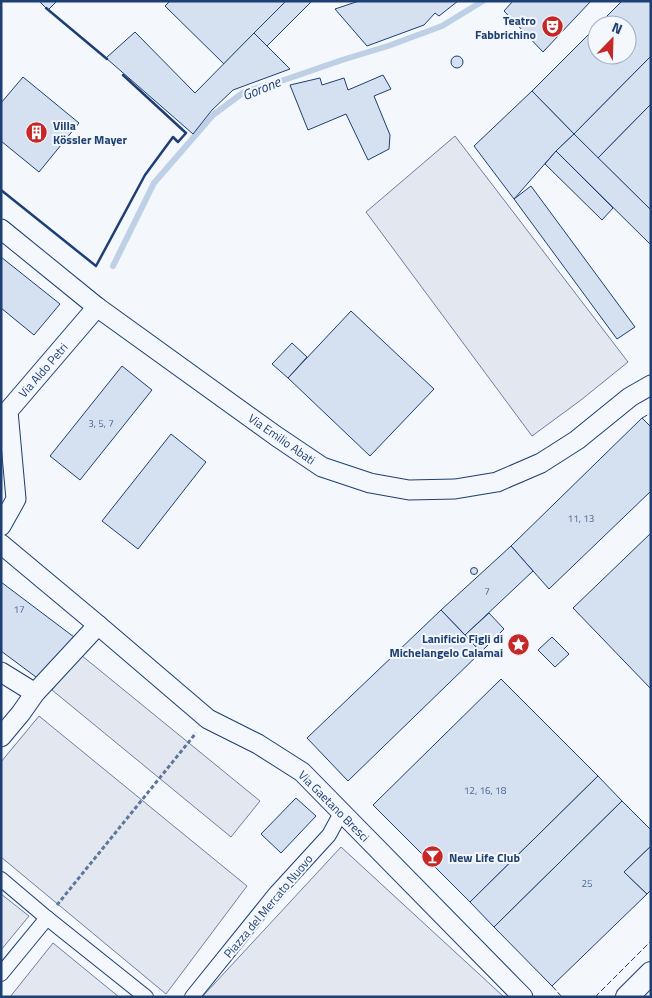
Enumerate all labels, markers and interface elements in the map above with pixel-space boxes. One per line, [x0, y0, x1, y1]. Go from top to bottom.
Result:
place label: Teatro Fabbrichino [475, 11, 536, 44]
theatre icon: Teatro Fabbrichino [540, 15, 564, 39]
north arrow [587, 15, 637, 65]
text: N [609, 16, 626, 39]
water label: Gorone [239, 70, 285, 105]
place label: Villa Kössler Mayer [53, 116, 127, 149]
building icon: Villa Kössler Mayer [25, 120, 49, 144]
street label: Via Aldo Petri [14, 338, 72, 402]
street label: Via Emilio Abati [244, 409, 320, 469]
house number: 3, 5, 7 [88, 416, 114, 431]
house number: 11, 13 [568, 511, 594, 526]
house number: 7 [484, 584, 490, 599]
house number: 17 [13, 602, 25, 617]
place label: Lanificio Figli di Michelangelo Calamai [389, 629, 503, 662]
place icon: Lanificio Figli di Michelangelo Calamai [507, 633, 531, 657]
street label: Via Gaetano Bresci [294, 766, 374, 846]
house number: 12, 16, 18 [464, 783, 507, 798]
bar icon: New Life Club [421, 845, 445, 869]
place label: New Life Club [449, 848, 520, 867]
street label: Piazza del Mercato Nuovo [219, 850, 317, 962]
house number: 25 [581, 876, 593, 891]

